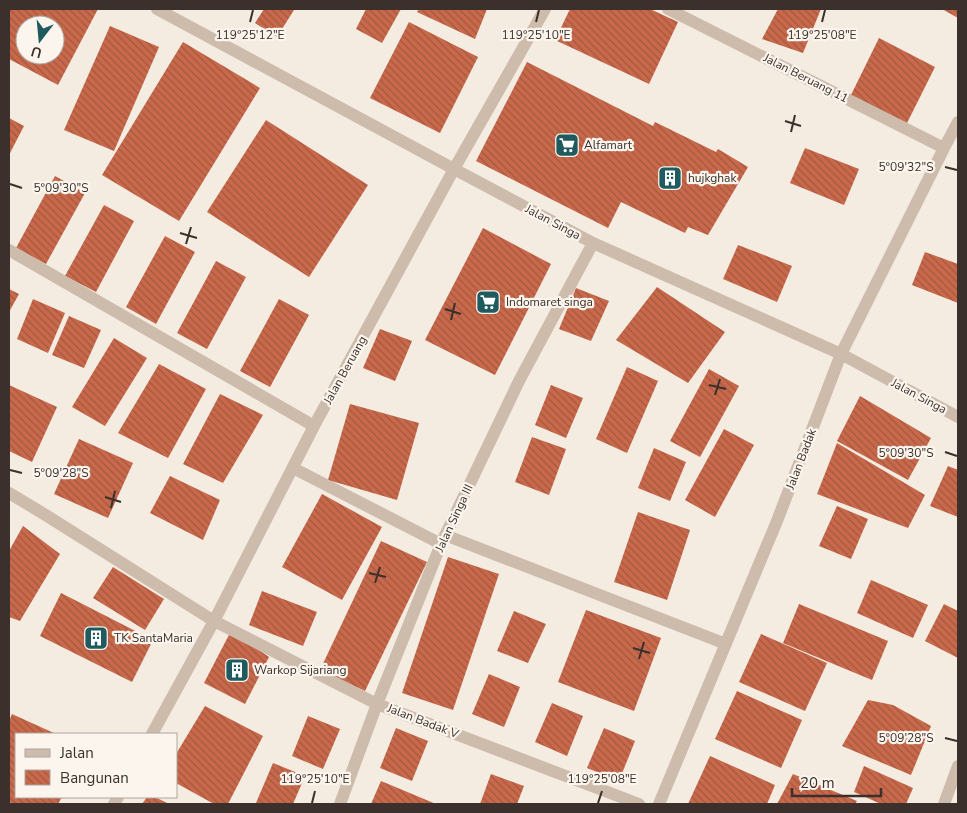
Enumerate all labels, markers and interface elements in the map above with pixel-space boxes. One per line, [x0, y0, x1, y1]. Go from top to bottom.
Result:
north arrow [15, 15, 65, 65]
text: 119°25'12"E [215, 27, 285, 43]
text: 119°25'10"E [501, 27, 571, 43]
text: 119°25'08"E [787, 27, 857, 43]
text: U [29, 41, 44, 63]
street label: Jalan Beruang 11 [760, 49, 851, 106]
supermarket icon: Alfamart [554, 132, 580, 158]
place label: Alfamart [584, 137, 633, 153]
text: 5°09'32"S [878, 159, 934, 175]
building icon: hujkghak [657, 165, 683, 191]
place label: hujkghak [688, 170, 737, 186]
text: 5°09'30"S [33, 180, 89, 196]
street label: Jalan Singa [522, 200, 583, 243]
supermarket icon: Indomaret singa [475, 289, 501, 315]
place label: Indomaret singa [506, 294, 593, 310]
street label: Jalan Beruang [319, 333, 370, 408]
street label: Jalan Singa [888, 374, 949, 417]
street label: Jalan Badak [782, 425, 820, 493]
text: 5°09'30"S [878, 445, 934, 461]
text: 5°09'28"S [33, 465, 89, 481]
street label: Jalan Singa III [431, 482, 477, 555]
building icon: TK SantaMaria [83, 625, 109, 651]
place label: TK SantaMaria [114, 630, 193, 646]
building icon: Warkop Sijariang [224, 657, 250, 683]
place label: Warkop Sijariang [254, 662, 346, 678]
street label: Jalan Badak V [384, 700, 462, 742]
text: 5°09'28"S [878, 730, 934, 746]
legend [15, 733, 178, 798]
text: Jalan [59, 743, 94, 763]
scale bar [792, 766, 881, 798]
text: Bangunan [60, 768, 129, 788]
text: 119°25'10"E [280, 771, 350, 787]
text: 119°25'08"E [567, 771, 637, 787]
text: 20 m [800, 773, 835, 793]

